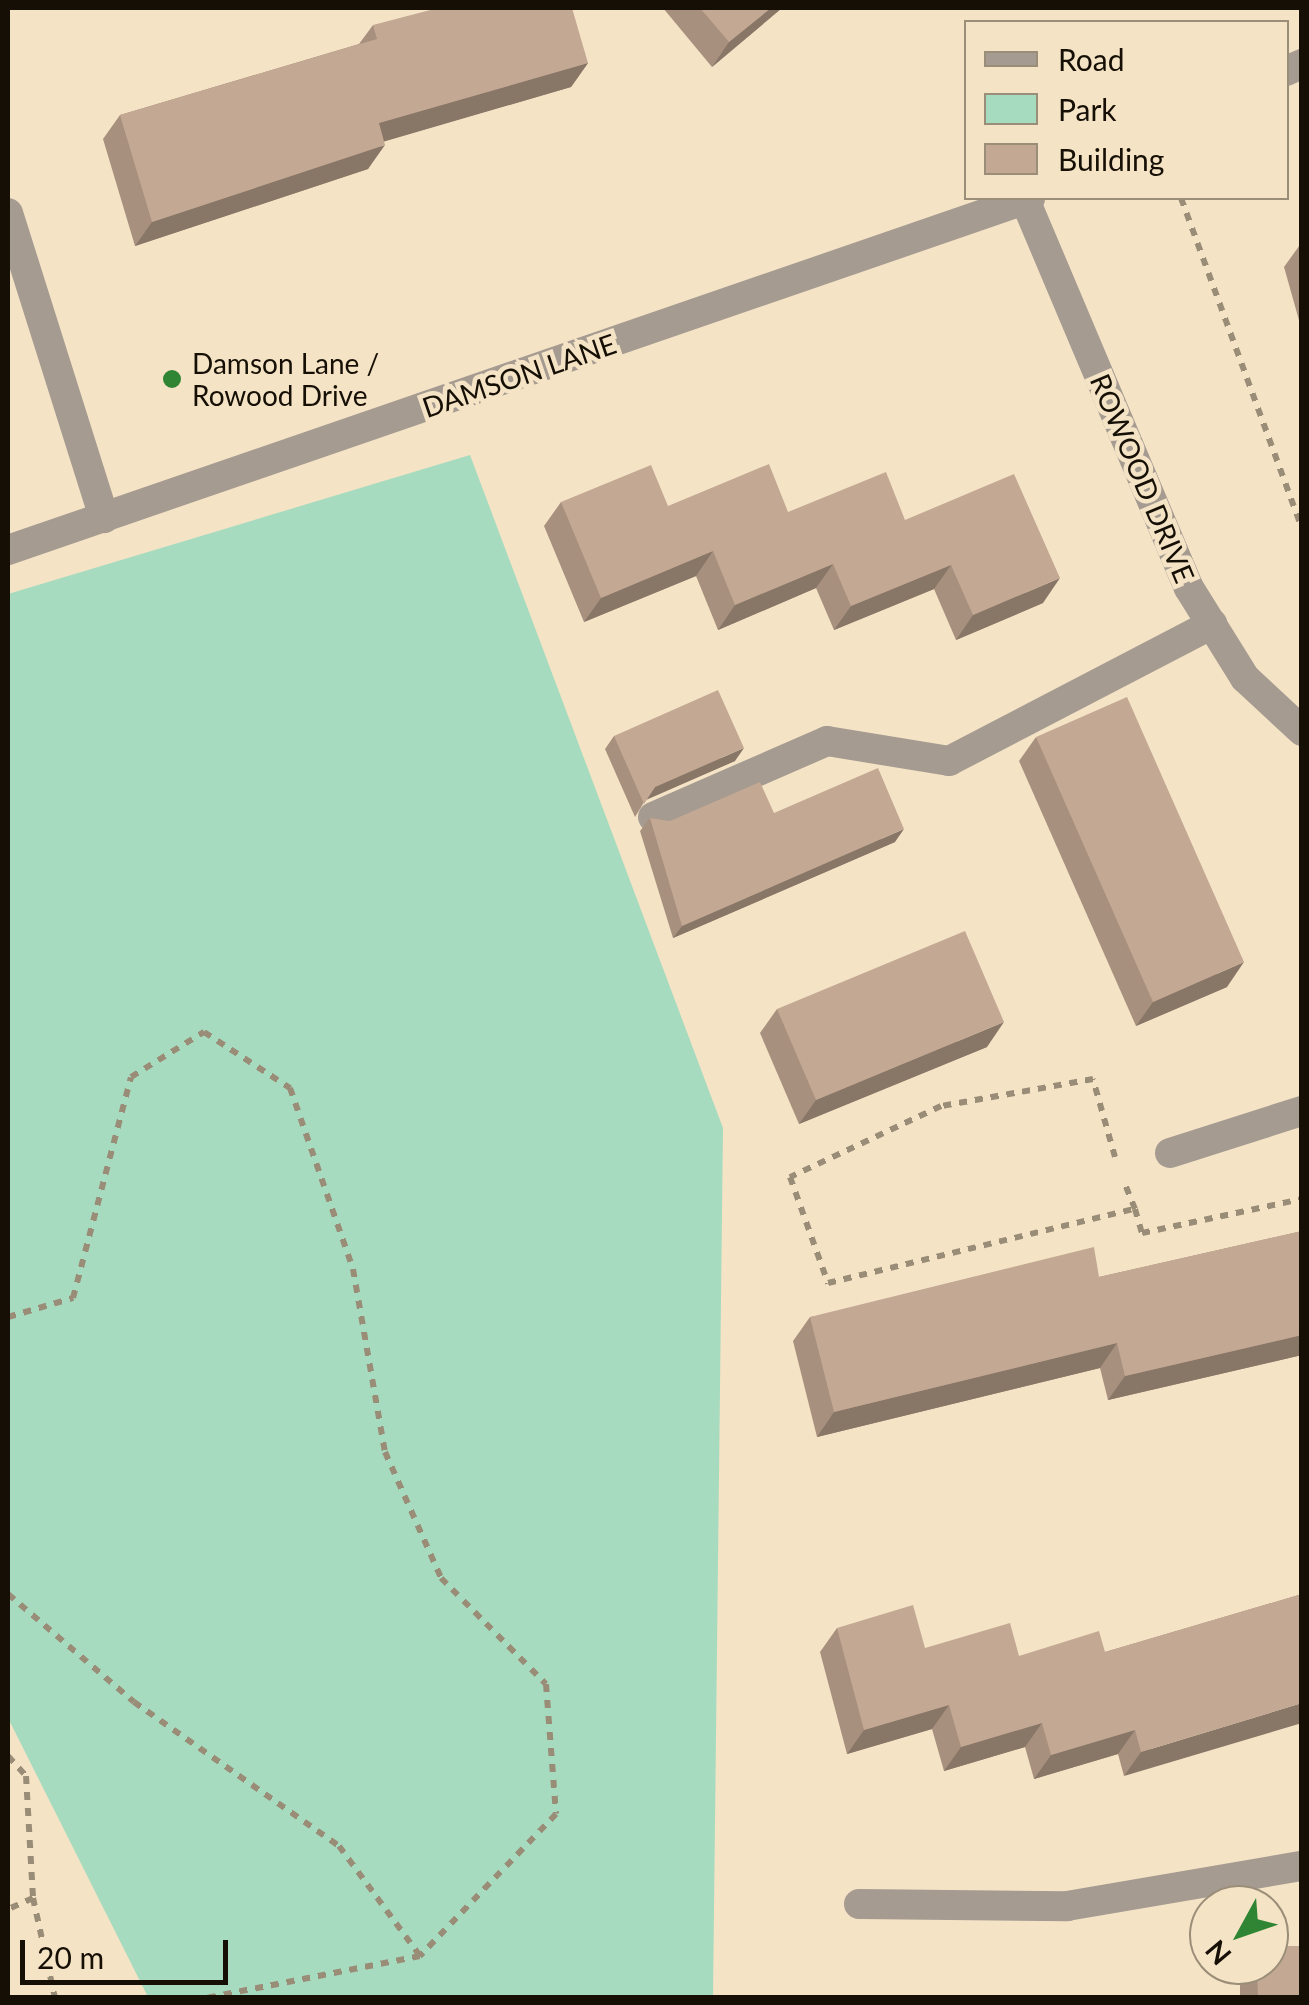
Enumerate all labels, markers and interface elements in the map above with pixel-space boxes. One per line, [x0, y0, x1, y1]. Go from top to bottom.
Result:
legend [964, 20, 1289, 200]
text: Road [1058, 41, 1125, 77]
text: Park [1058, 91, 1117, 127]
text: Building [1058, 141, 1164, 177]
street label: DAMSON LANE [418, 326, 620, 424]
place label: Damson Lane / Rowood Drive [192, 346, 379, 412]
marker: Damson Lane / Rowood Drive [161, 368, 183, 390]
street label: ROWOOD DRIVE [1084, 369, 1202, 587]
north arrow [1189, 1885, 1289, 1985]
scale bar [25, 1920, 232, 1982]
text: N [1198, 1934, 1238, 1972]
text: 20 m [37, 1939, 104, 1975]

